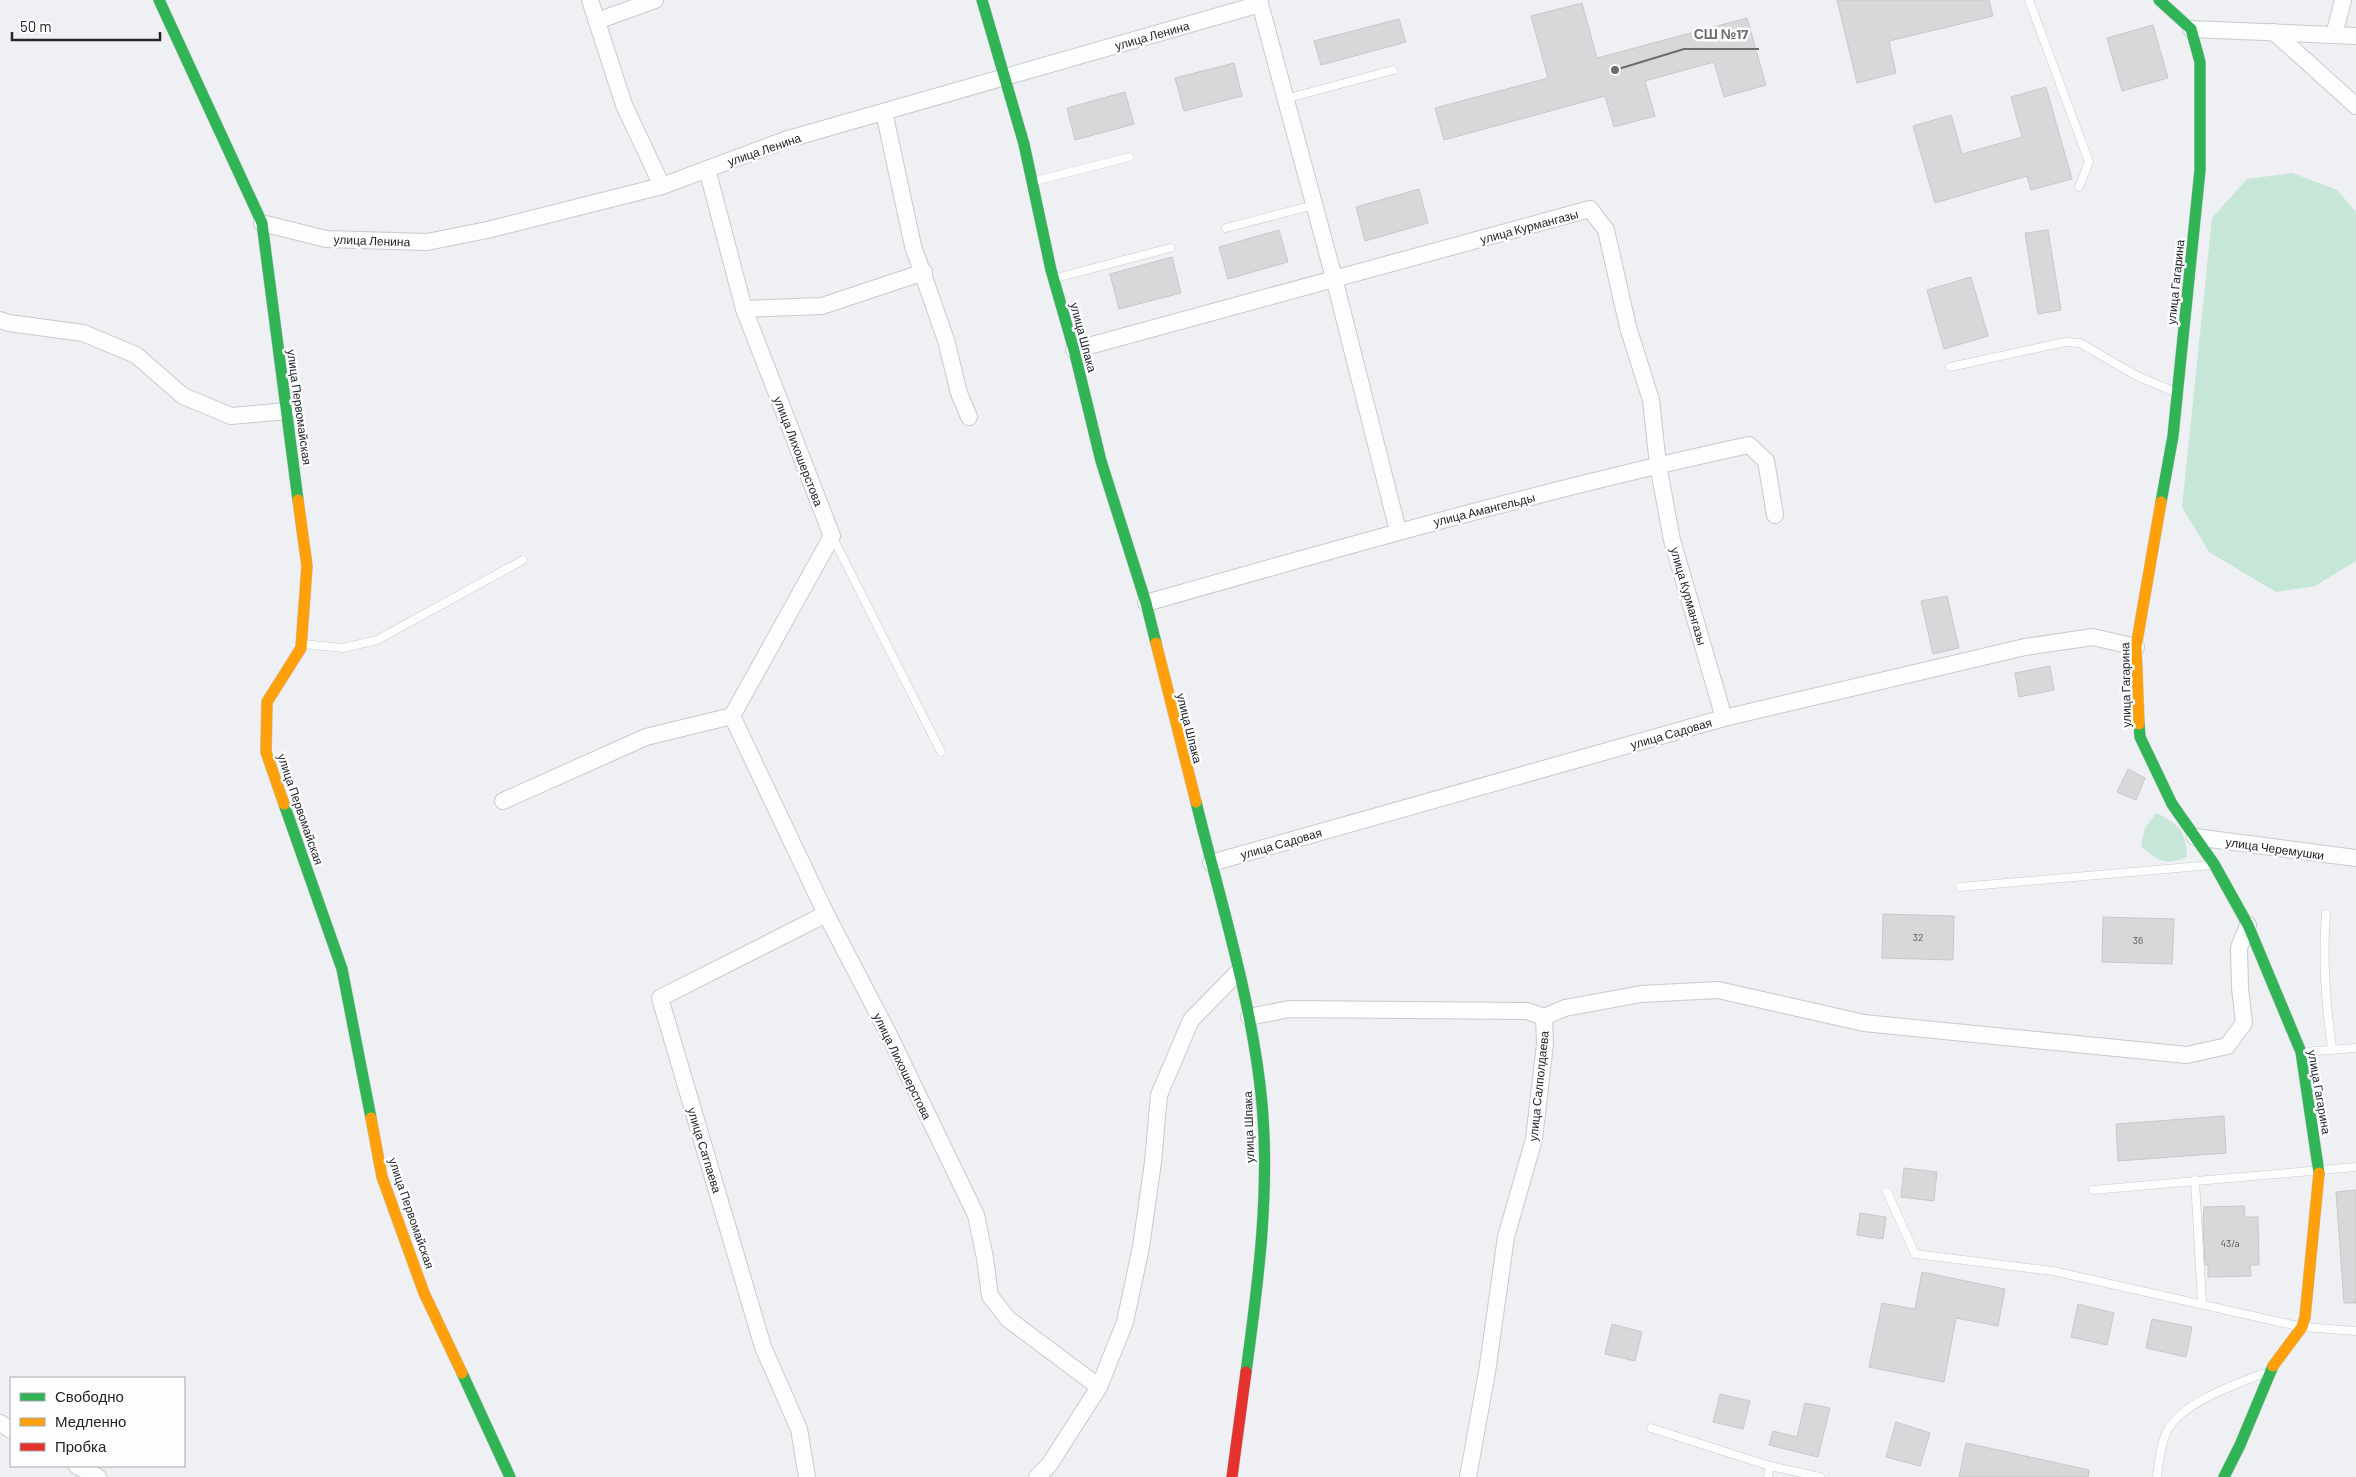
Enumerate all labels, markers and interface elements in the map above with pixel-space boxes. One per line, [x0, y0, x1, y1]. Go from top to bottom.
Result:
scale bar [12, 10, 160, 42]
text: 50 m [20, 17, 52, 35]
street label: улица Ленина [1113, 18, 1191, 53]
callout: СШ №17 [1684, 20, 1759, 49]
text: СШ №17 [1694, 25, 1748, 42]
street label: улица Ленина [726, 130, 803, 169]
street label: улица Курмангазы [1478, 206, 1580, 247]
street label: улица Ленина [333, 232, 411, 249]
street label: улица Гагарина [2164, 239, 2187, 325]
street label: улица Шпака [1067, 301, 1100, 374]
street label: улица Первомайская [284, 348, 315, 466]
street label: улица Лихошерстова [771, 394, 827, 509]
street label: улица Амангельды [1432, 490, 1536, 529]
street label: улица Курмангазы [1667, 545, 1710, 647]
street label: улица Гагарина [2117, 642, 2134, 728]
street label: улица Шпака [1174, 691, 1206, 765]
street label: улица Садовая [1629, 715, 1714, 752]
street label: улица Первомайская [274, 752, 327, 867]
street label: улица Садовая [1239, 825, 1324, 862]
street label: улица Черемушки [2225, 834, 2325, 863]
house number: 32 [1913, 931, 1923, 943]
house number: 36 [2133, 934, 2143, 946]
street label: улица Лихошерстова [870, 1011, 935, 1122]
street label: улица Салполдаева [1525, 1030, 1552, 1142]
street label: улица Гагарина [2305, 1049, 2334, 1136]
street label: улица Шпака [1240, 1091, 1257, 1163]
street label: улица Сатпаева [684, 1105, 725, 1195]
street label: улица Первомайская [385, 1156, 438, 1271]
house number: 43/a [2220, 1237, 2240, 1249]
legend [10, 1377, 185, 1467]
text: Свободно [55, 1387, 124, 1405]
text: Медленно [55, 1412, 126, 1430]
text: Пробка [55, 1437, 107, 1455]

